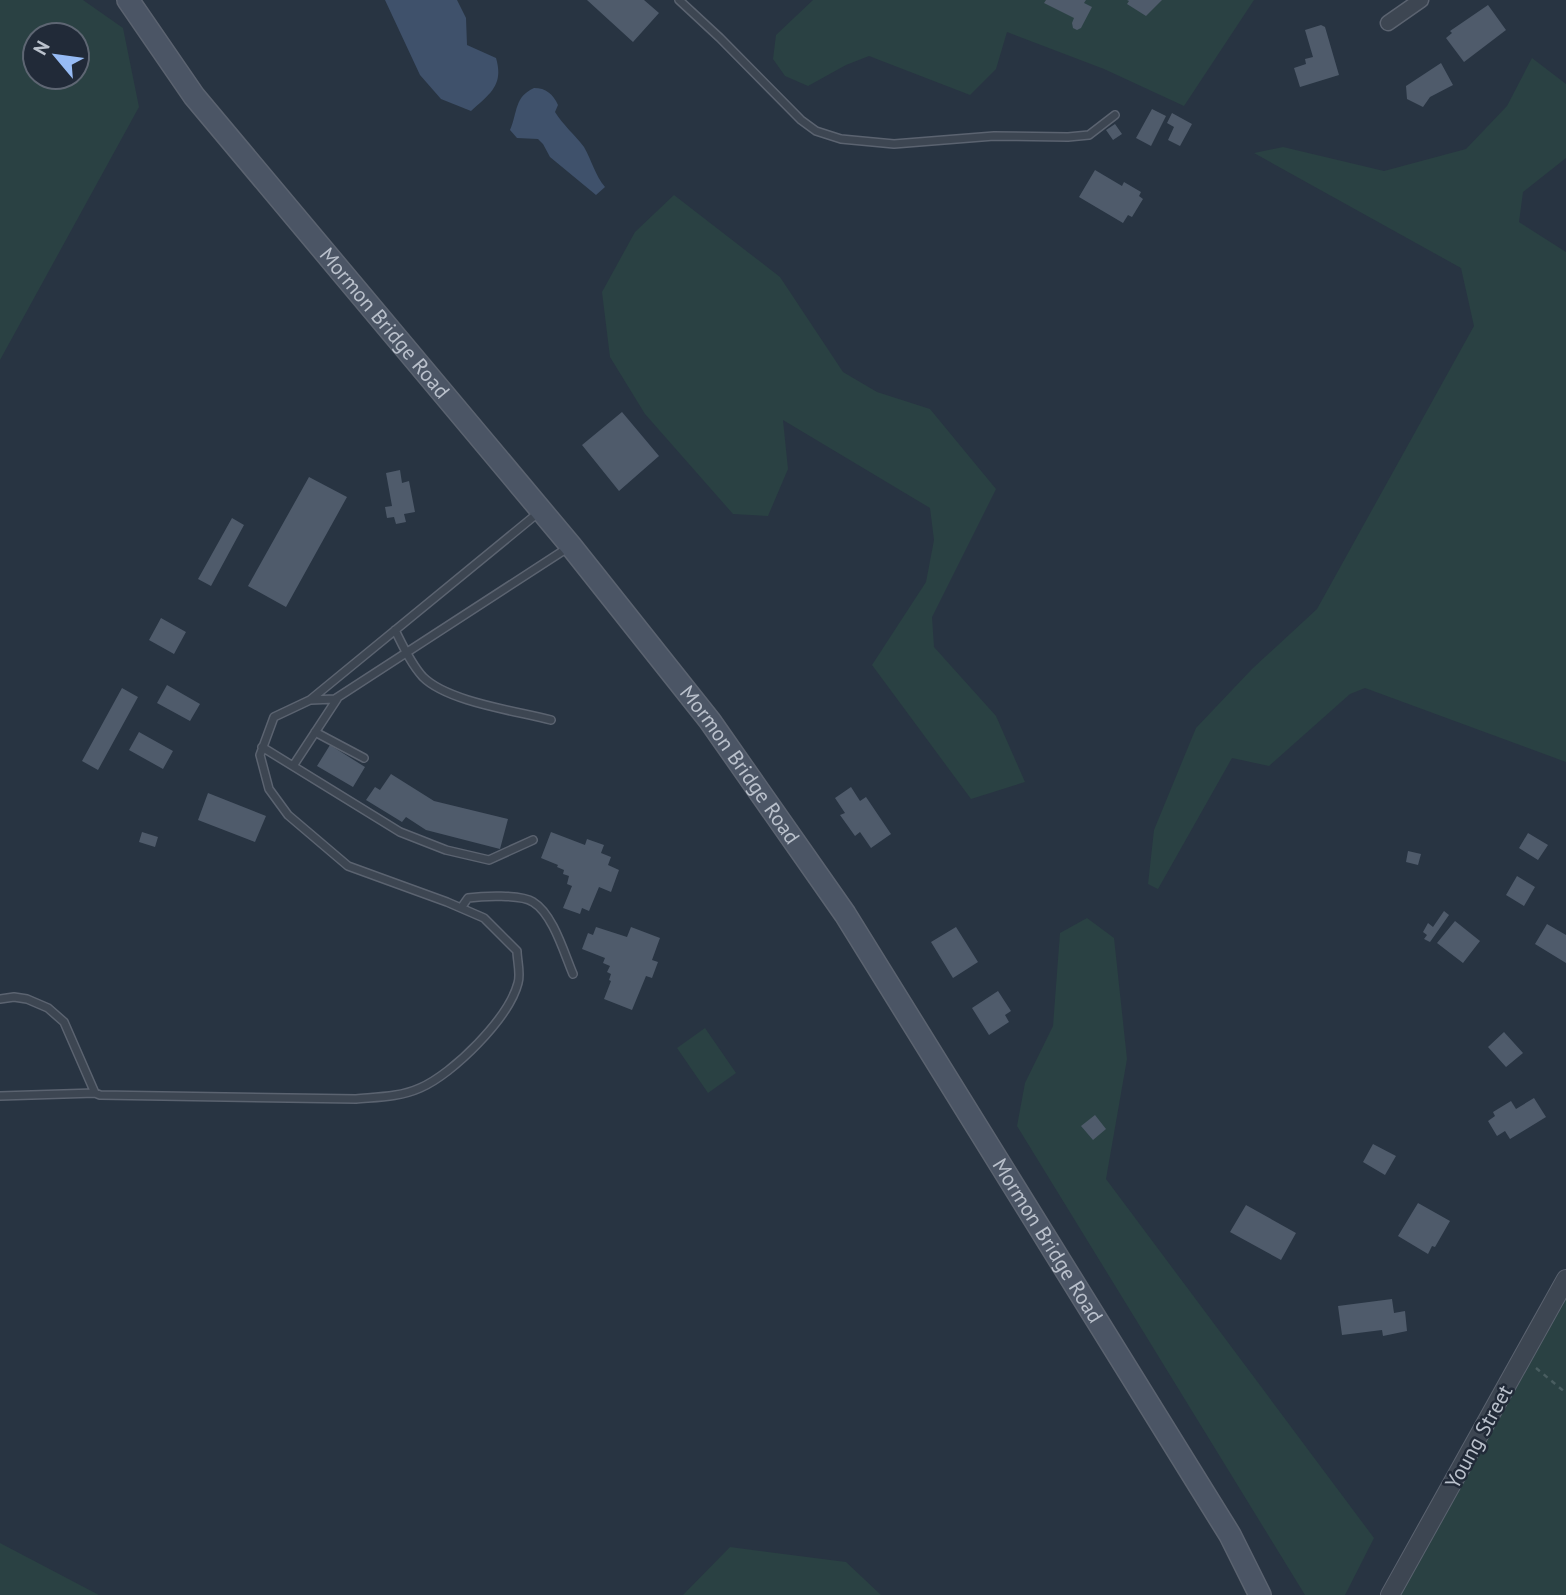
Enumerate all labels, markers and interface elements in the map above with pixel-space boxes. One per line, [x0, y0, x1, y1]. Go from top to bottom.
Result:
north arrow [21, 21, 91, 91]
text: N [28, 36, 55, 59]
street label: Mormon Bridge Road [314, 242, 456, 404]
street label: Mormon Bridge Road [674, 680, 806, 849]
street label: Mormon Bridge Road [987, 1153, 1109, 1328]
street label: Young Street [1439, 1380, 1518, 1493]

